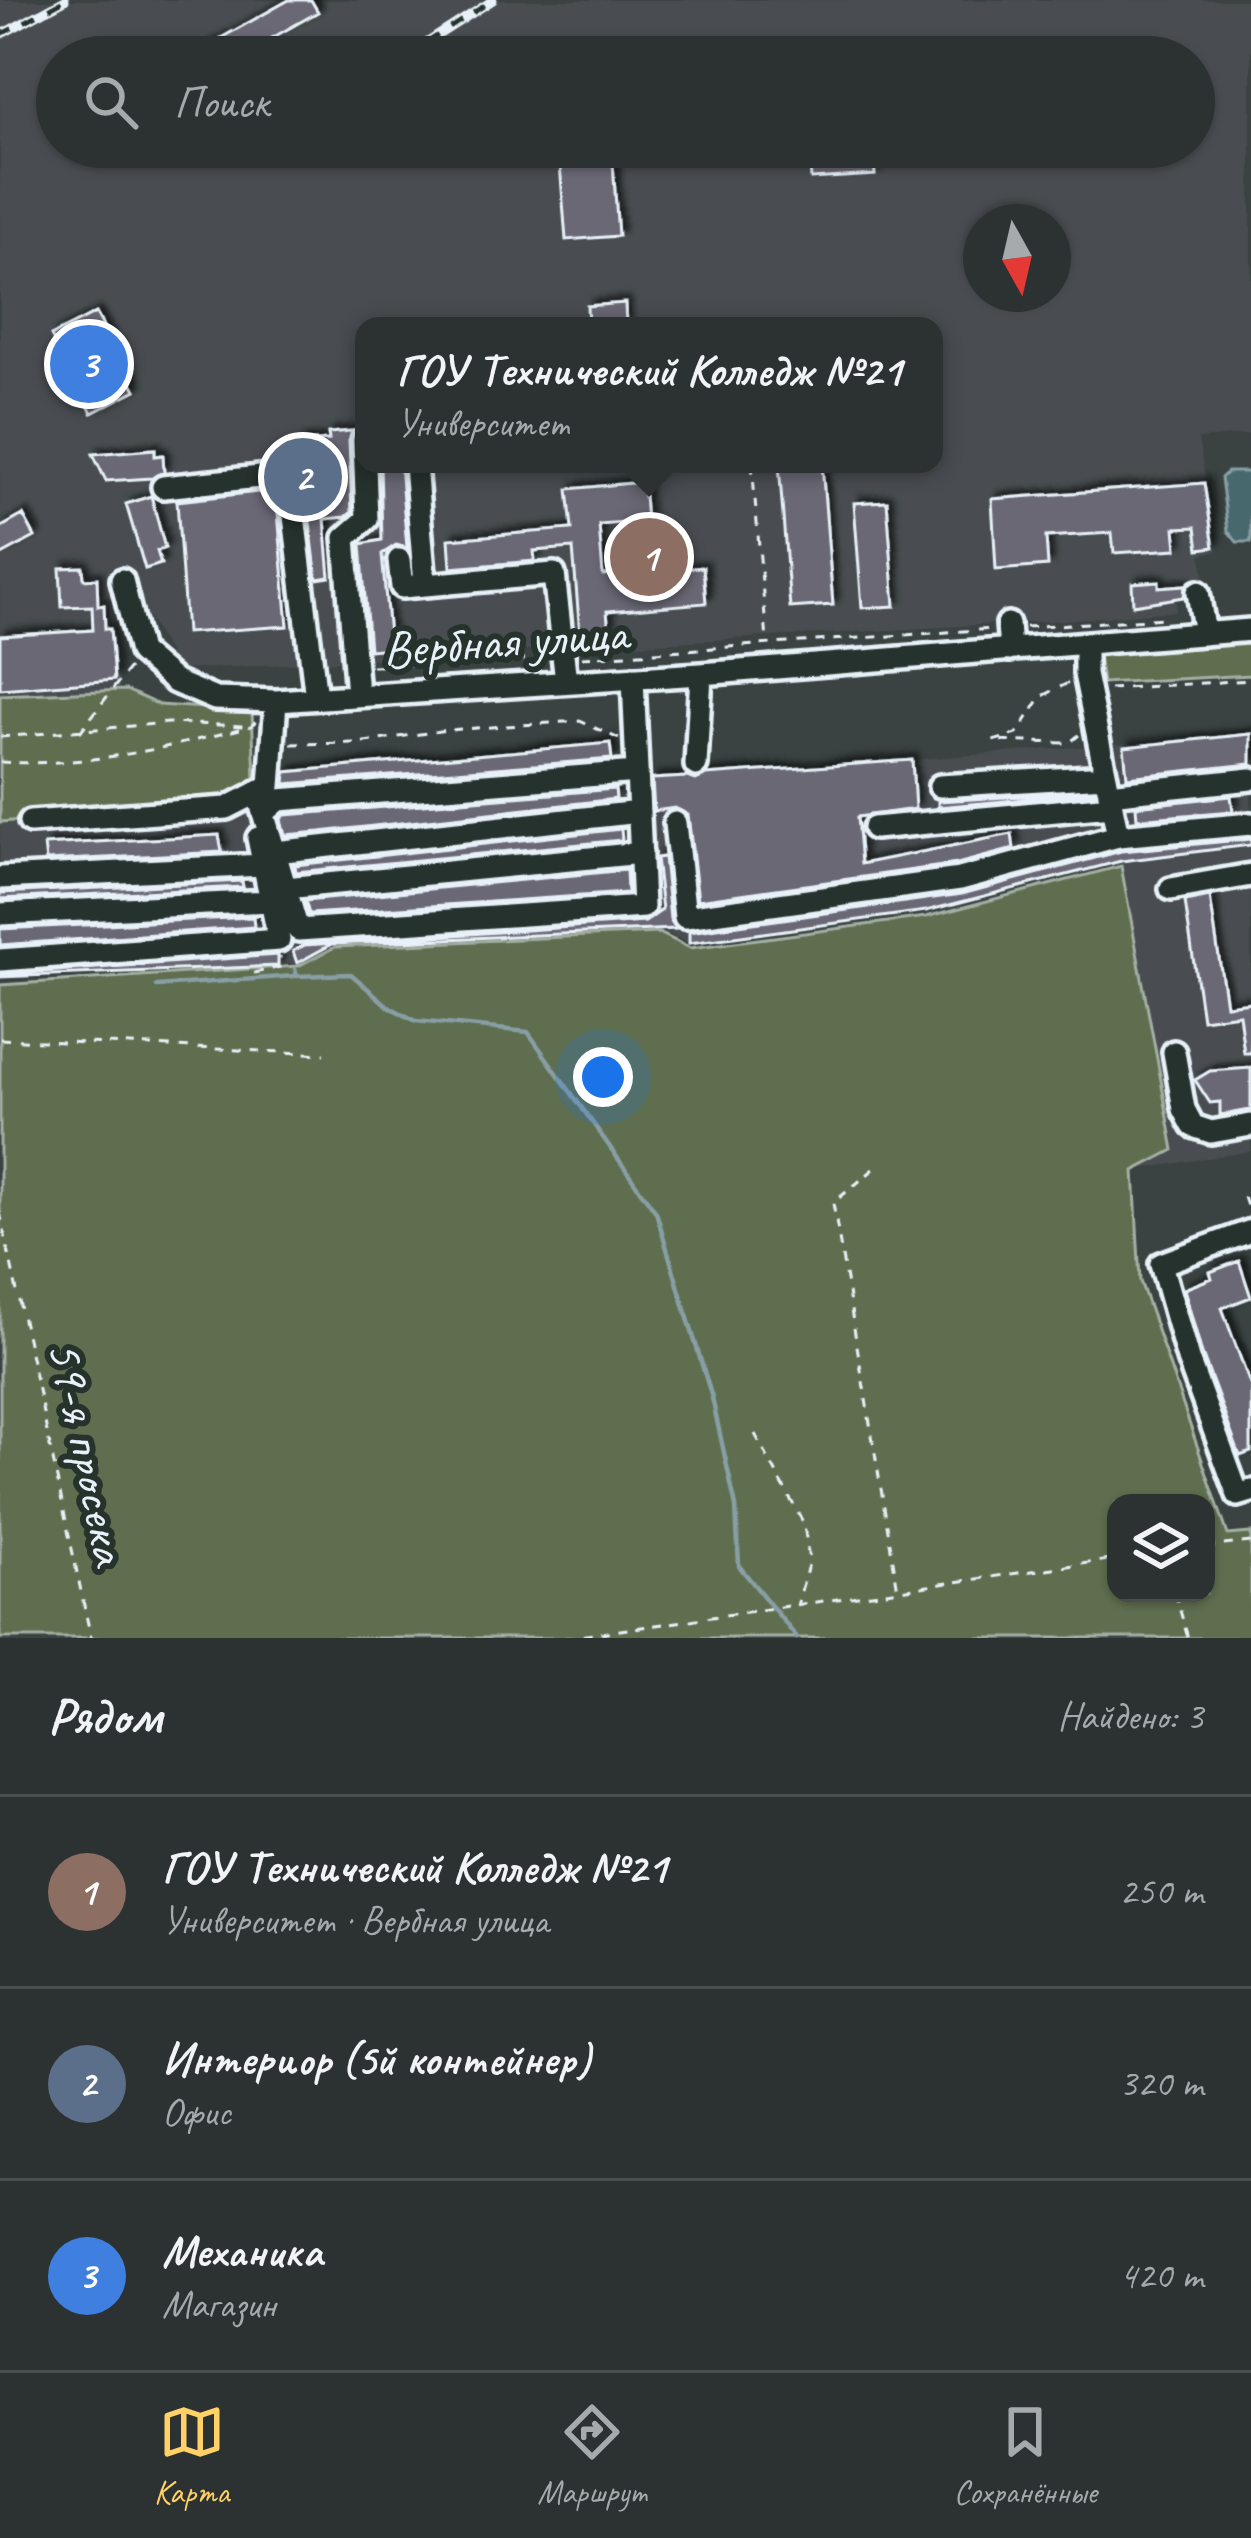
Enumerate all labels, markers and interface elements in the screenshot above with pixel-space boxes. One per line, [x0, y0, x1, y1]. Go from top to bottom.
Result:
search box [36, 36, 1215, 168]
icon: search [78, 69, 144, 135]
text: Поиск [174, 74, 269, 131]
north arrow [963, 204, 1071, 312]
popup [355, 317, 943, 473]
pin: 3 [50, 319, 128, 409]
text: ГОУ Технический Колледж №21 [397, 342, 901, 399]
text: Университет [397, 399, 569, 448]
pin: 2 [264, 432, 342, 522]
pin: 1 [610, 512, 688, 602]
street label: Вербная улица [381, 600, 634, 681]
your location [573, 1047, 633, 1107]
street label: 59-я просека [33, 1334, 144, 1573]
map controls [1107, 1494, 1215, 1602]
button: layers [1107, 1494, 1215, 1602]
text: Рядом [48, 1684, 162, 1748]
text: Найдено: 3 [1058, 1692, 1203, 1741]
text: ГОУ Технический Колледж №21 [162, 1839, 667, 1896]
text: 1 [78, 1867, 96, 1916]
text: 250 m [1119, 1867, 1203, 1916]
text: Университет · Вербная улица [162, 1896, 548, 1945]
text: Интериор (5й контейнер) [162, 2031, 591, 2088]
text: 2 [78, 2059, 96, 2108]
text: 320 m [1119, 2059, 1203, 2108]
text: Офис [162, 2088, 231, 2137]
text: Механика [162, 2223, 322, 2280]
text: 3 [78, 2251, 96, 2300]
text: 420 m [1119, 2251, 1203, 2300]
text: Магазин [162, 2280, 276, 2329]
tab: Карта [154, 2399, 229, 2513]
tab: Маршрут [537, 2399, 646, 2513]
tab: Сохранённые [954, 2399, 1097, 2513]

